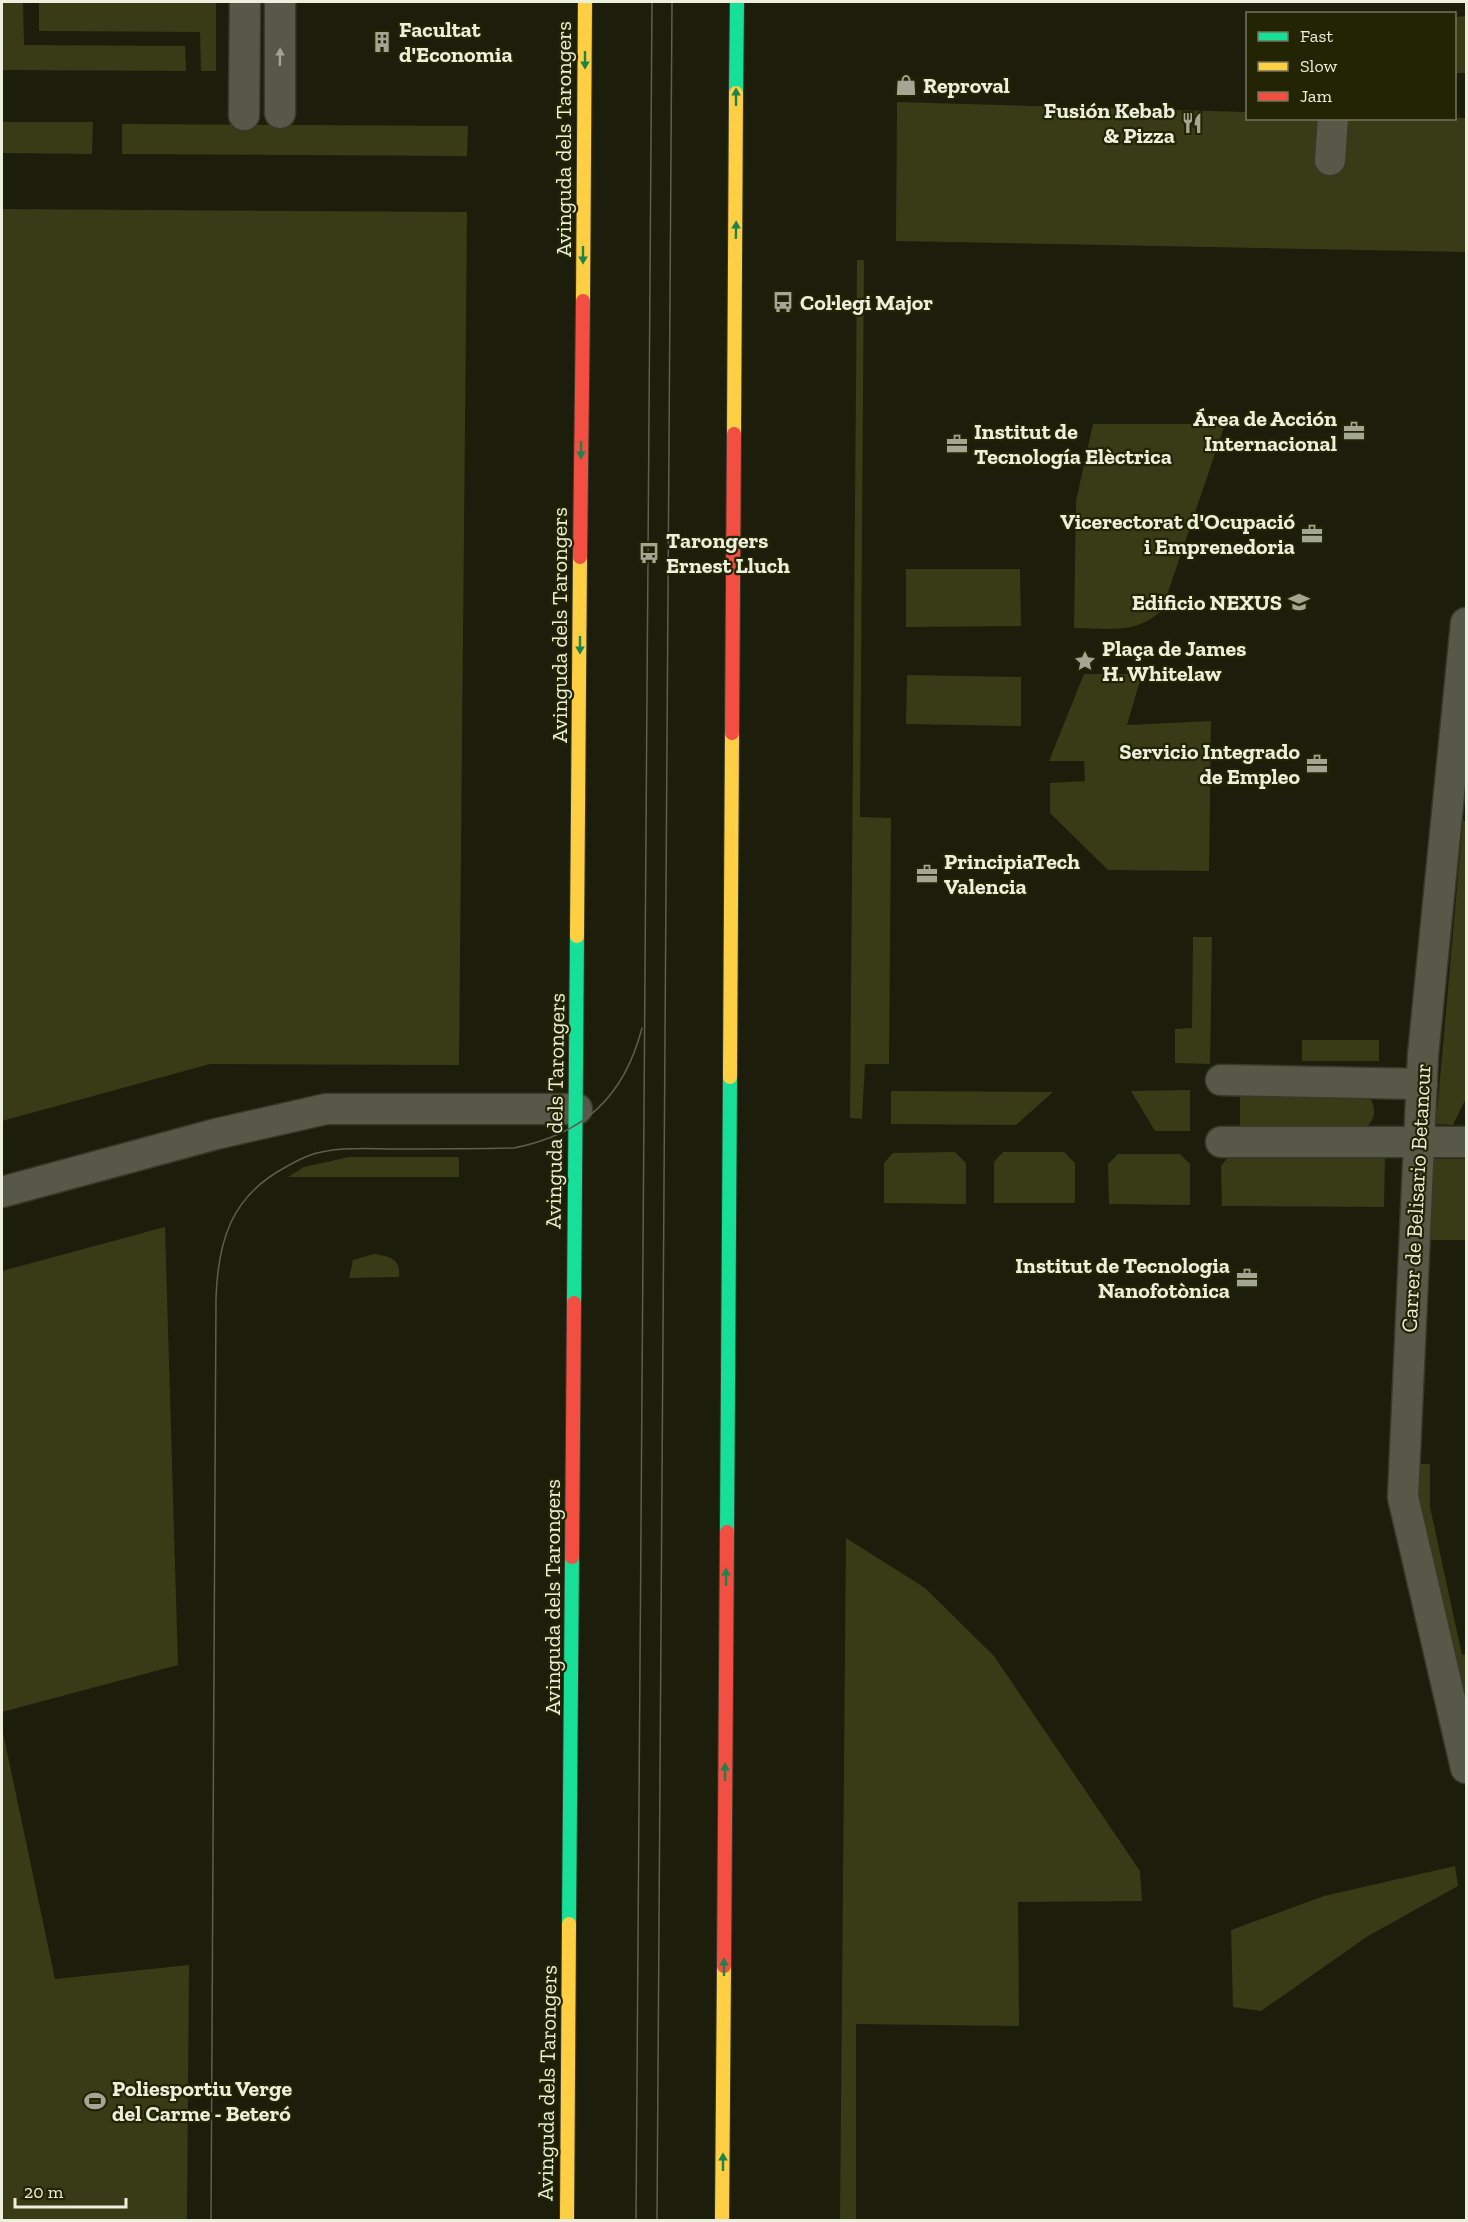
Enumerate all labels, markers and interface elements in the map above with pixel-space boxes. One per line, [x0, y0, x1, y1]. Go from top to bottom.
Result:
legend [1246, 12, 1456, 120]
place label: Facultat d'Economia [399, 16, 513, 68]
street label: Avinguda dels Tarongers [550, 21, 577, 257]
text: Fast [1300, 25, 1333, 47]
building icon: Facultat d'Economia [370, 30, 394, 54]
one-way arrow [275, 48, 285, 67]
one-way arrow [580, 50, 590, 69]
text: Slow [1300, 55, 1337, 77]
place label: Reproval [923, 72, 1010, 99]
shop icon: Reproval [894, 73, 918, 97]
text: Jam [1300, 85, 1332, 107]
one-way arrow [731, 87, 741, 106]
place label: Fusión Kebab & Pizza [1044, 97, 1175, 149]
restaurant icon: Fusión Kebab & Pizza [1180, 111, 1204, 135]
one-way arrow [731, 220, 740, 239]
one-way arrow [578, 245, 588, 264]
place label: Col·legi Major [800, 289, 933, 316]
bus stop icon: Col·legi Major [771, 290, 795, 314]
place label: Área de Acción Internacional [1193, 405, 1337, 457]
place label: Institut de Tecnología Elèctrica [974, 418, 1172, 470]
office icon: Área de Acción Internacional [1342, 419, 1366, 443]
office icon: Institut de Tecnología Elèctrica [945, 432, 969, 456]
one-way arrow [577, 440, 586, 459]
street label: Avinguda dels Tarongers [546, 507, 573, 743]
place label: Vicerectorat d'Ocupació i Emprenedoria [1060, 508, 1296, 560]
office icon: Vicerectorat d'Ocupació i Emprenedoria [1300, 522, 1324, 546]
place label: Tarongers Ernest Lluch [666, 527, 790, 579]
bus stop icon: Tarongers Ernest Lluch [637, 541, 661, 565]
place label: Edificio NEXUS [1132, 589, 1282, 616]
school or university icon: Edificio NEXUS [1287, 590, 1311, 614]
one-way arrow [575, 635, 585, 654]
place label: Plaça de James H. Whitelaw [1102, 635, 1246, 687]
place icon: Plaça de James H. Whitelaw [1073, 649, 1097, 673]
place label: Servicio Integrado de Empleo [1119, 738, 1300, 790]
office icon: Servicio Integrado de Empleo [1305, 752, 1329, 776]
place label: PrincipiaTech Valencia [944, 848, 1080, 900]
office icon: PrincipiaTech Valencia [915, 862, 939, 886]
street label: Avinguda dels Tarongers [539, 993, 571, 1229]
street label: Carrer de Belisario Betancur [1395, 1063, 1437, 1333]
place label: Institut de Tecnologia Nanofotònica [1015, 1252, 1230, 1304]
office icon: Institut de Tecnologia Nanofotònica [1235, 1266, 1259, 1290]
street label: Avinguda dels Tarongers [539, 1479, 566, 1715]
one-way arrow [721, 1568, 731, 1587]
one-way arrow [720, 1763, 730, 1782]
one-way arrow [719, 1958, 729, 1977]
street label: Avinguda dels Tarongers [531, 1965, 563, 2201]
place label: Poliesportiu Verge del Carme - Beteró [112, 2075, 292, 2127]
sports icon: Poliesportiu Verge del Carme - Beteró [83, 2089, 107, 2113]
one-way arrow [718, 2153, 728, 2172]
scale bar [15, 2171, 126, 2209]
text: 20 m [24, 2181, 64, 2203]

